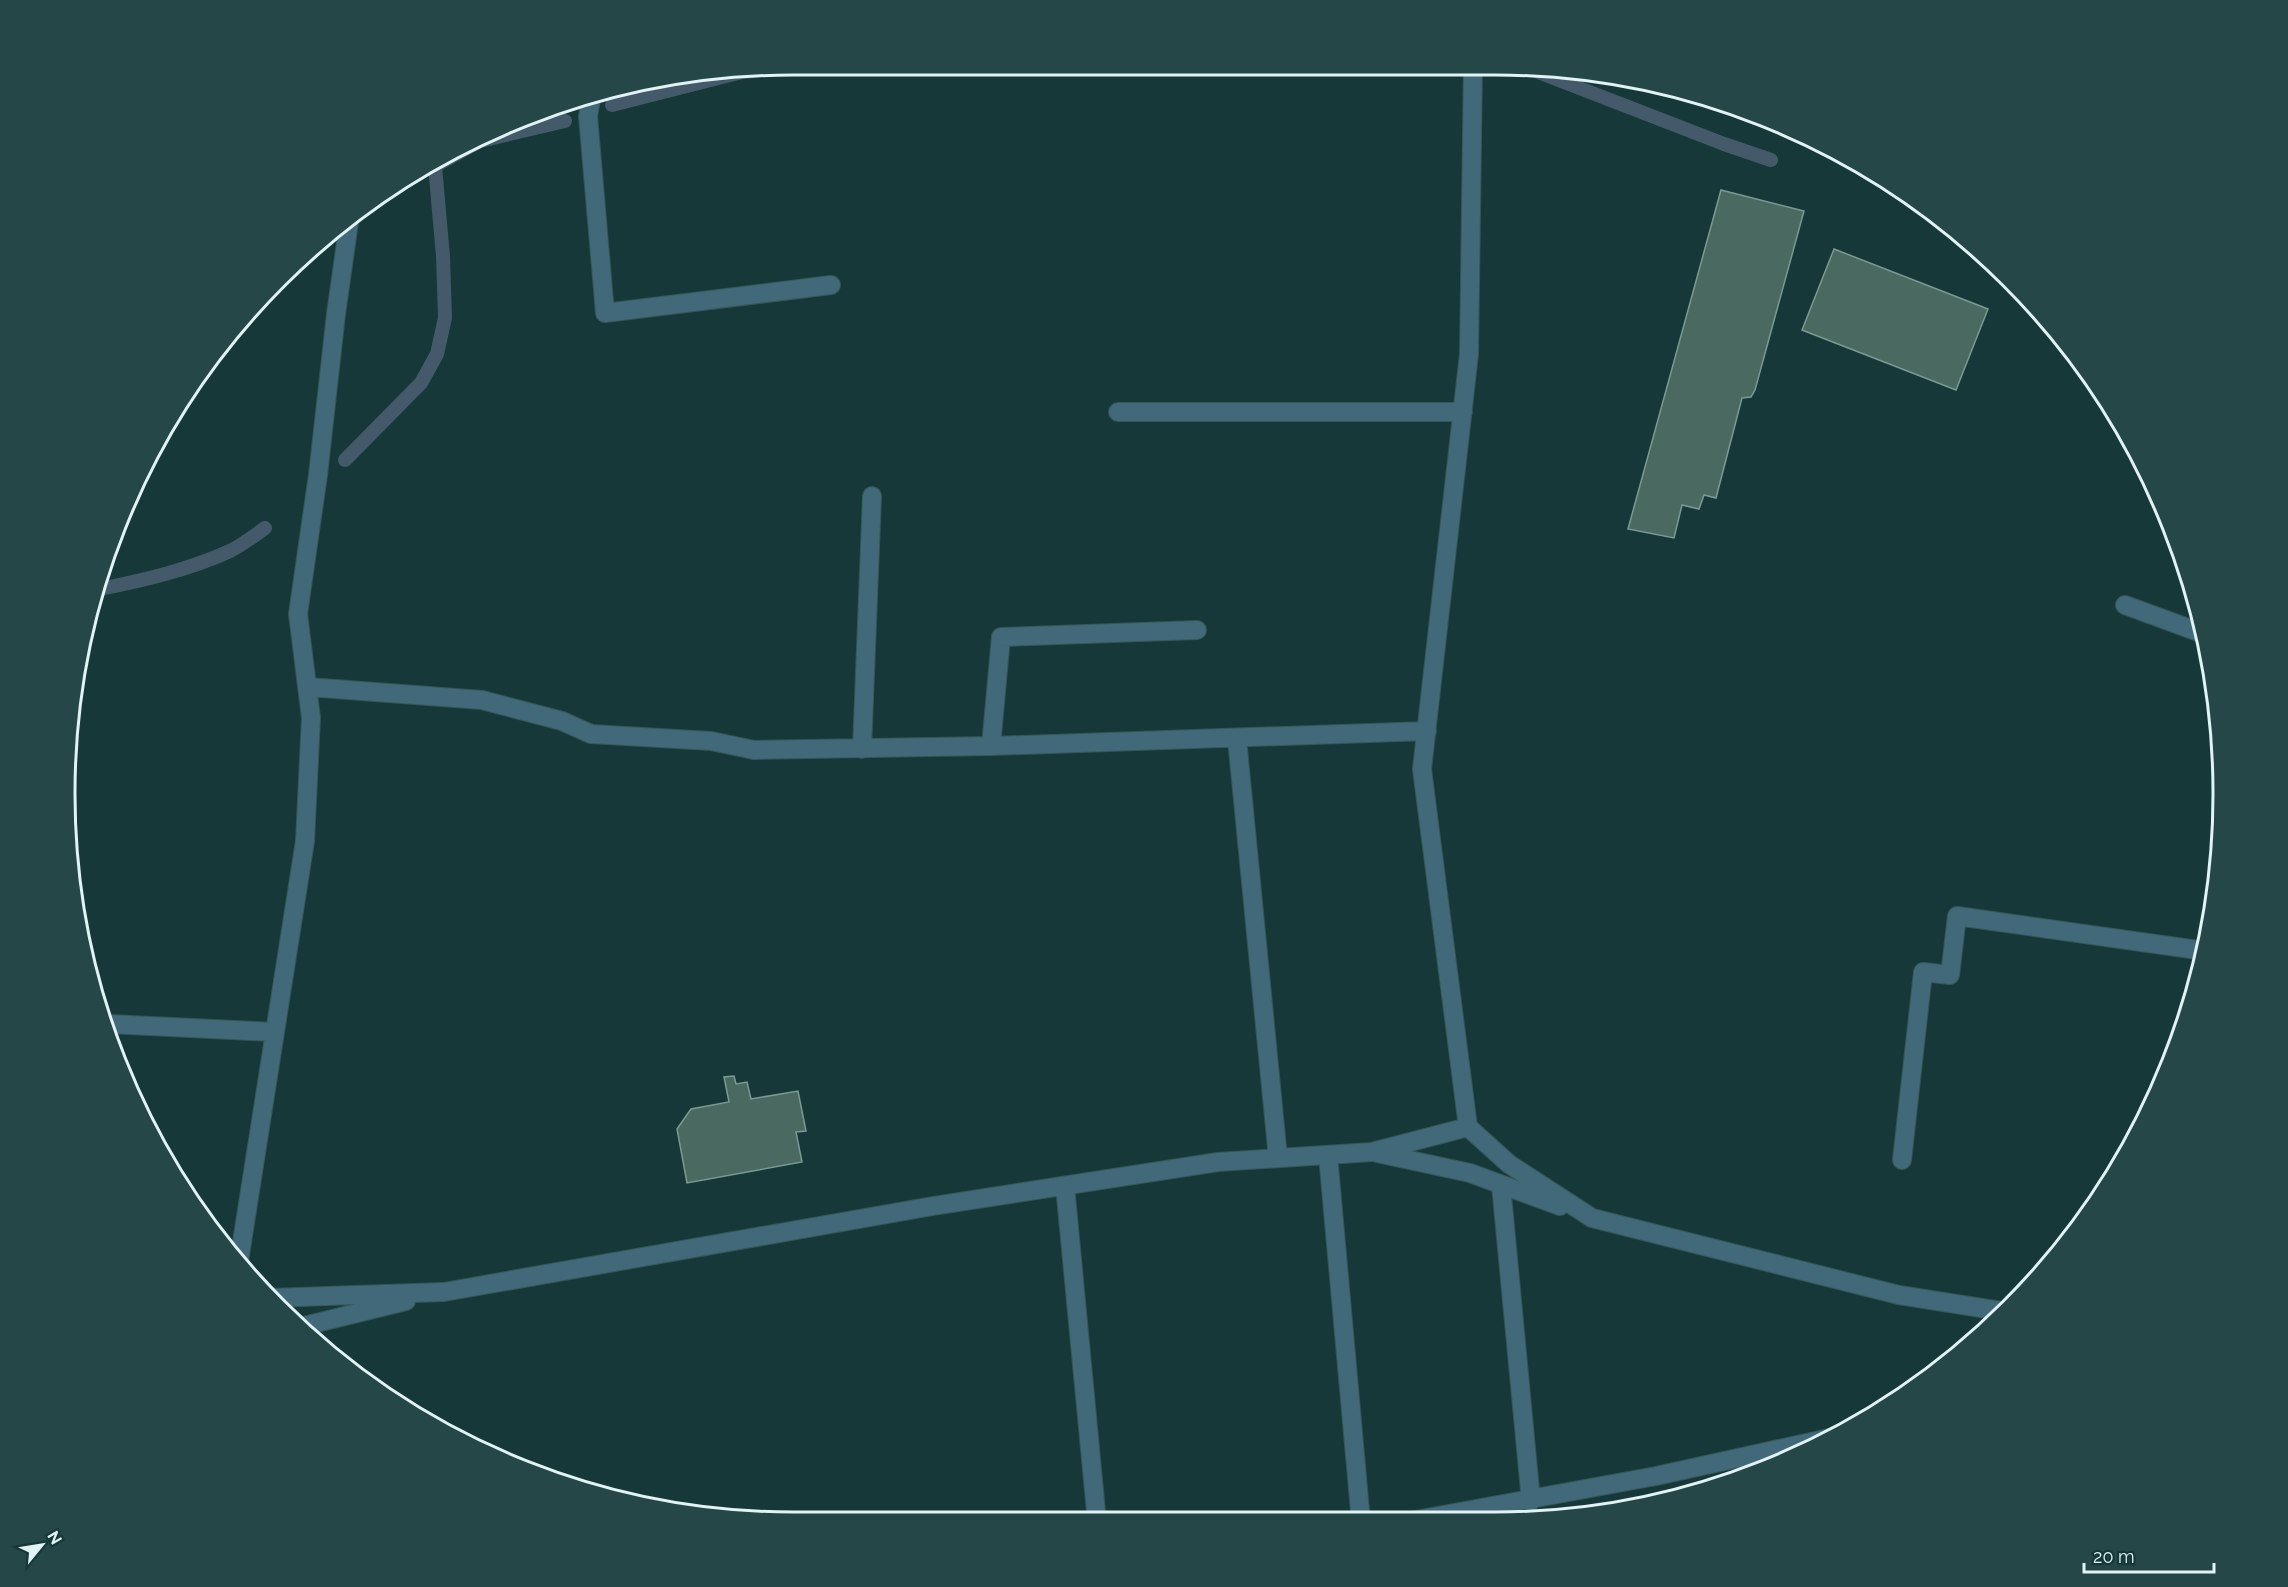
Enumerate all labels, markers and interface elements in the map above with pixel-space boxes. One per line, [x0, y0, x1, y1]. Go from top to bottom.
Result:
north arrow [12, 1515, 72, 1575]
text: N [43, 1528, 66, 1548]
scale bar [2084, 1536, 2214, 1574]
text: 20 m [2093, 1546, 2135, 1567]

